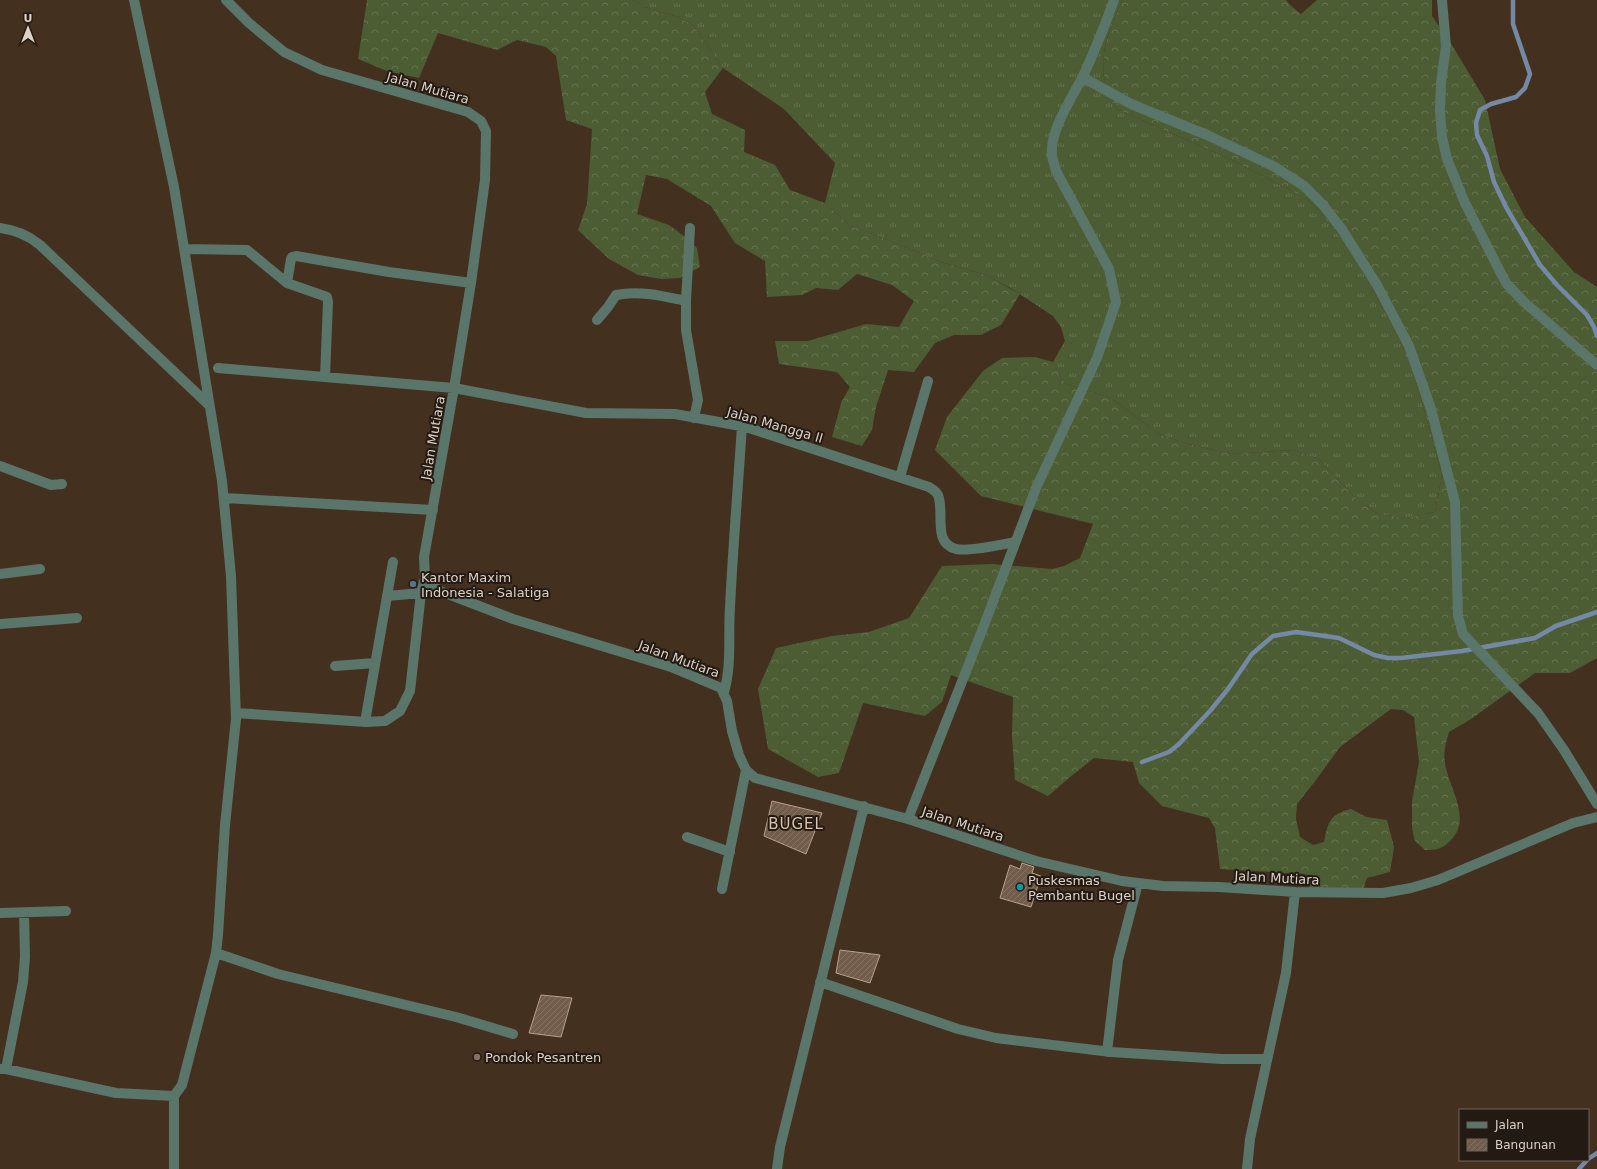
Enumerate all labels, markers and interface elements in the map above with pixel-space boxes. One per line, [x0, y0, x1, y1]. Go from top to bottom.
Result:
north arrow [8, 8, 48, 48]
text: U [24, 12, 32, 25]
street label: Jalan Mutiara [384, 69, 471, 107]
street label: Jalan Mutiara [418, 395, 448, 482]
street label: Jalan Mangga II [724, 404, 825, 446]
place label: Kantor Maxim Indonesia - Salatiga [421, 570, 550, 600]
marker: Kantor Maxim Indonesia - Salatiga [408, 579, 418, 589]
street label: Jalan Mutiara [635, 637, 722, 681]
street label: Jalan Mutiara [919, 803, 1006, 844]
district label: BUGEL [768, 815, 824, 833]
street label: Jalan Mutiara [1233, 868, 1320, 888]
place label: Puskesmas Pembantu Bugel [1028, 873, 1135, 903]
marker: Puskesmas Pembantu Bugel [1015, 882, 1025, 892]
place label: Pondok Pesantren [485, 1050, 601, 1065]
marker: Pondok Pesantren [472, 1052, 482, 1062]
legend [1459, 1109, 1589, 1161]
text: Jalan [1494, 1118, 1524, 1132]
text: Bangunan [1495, 1138, 1556, 1152]

